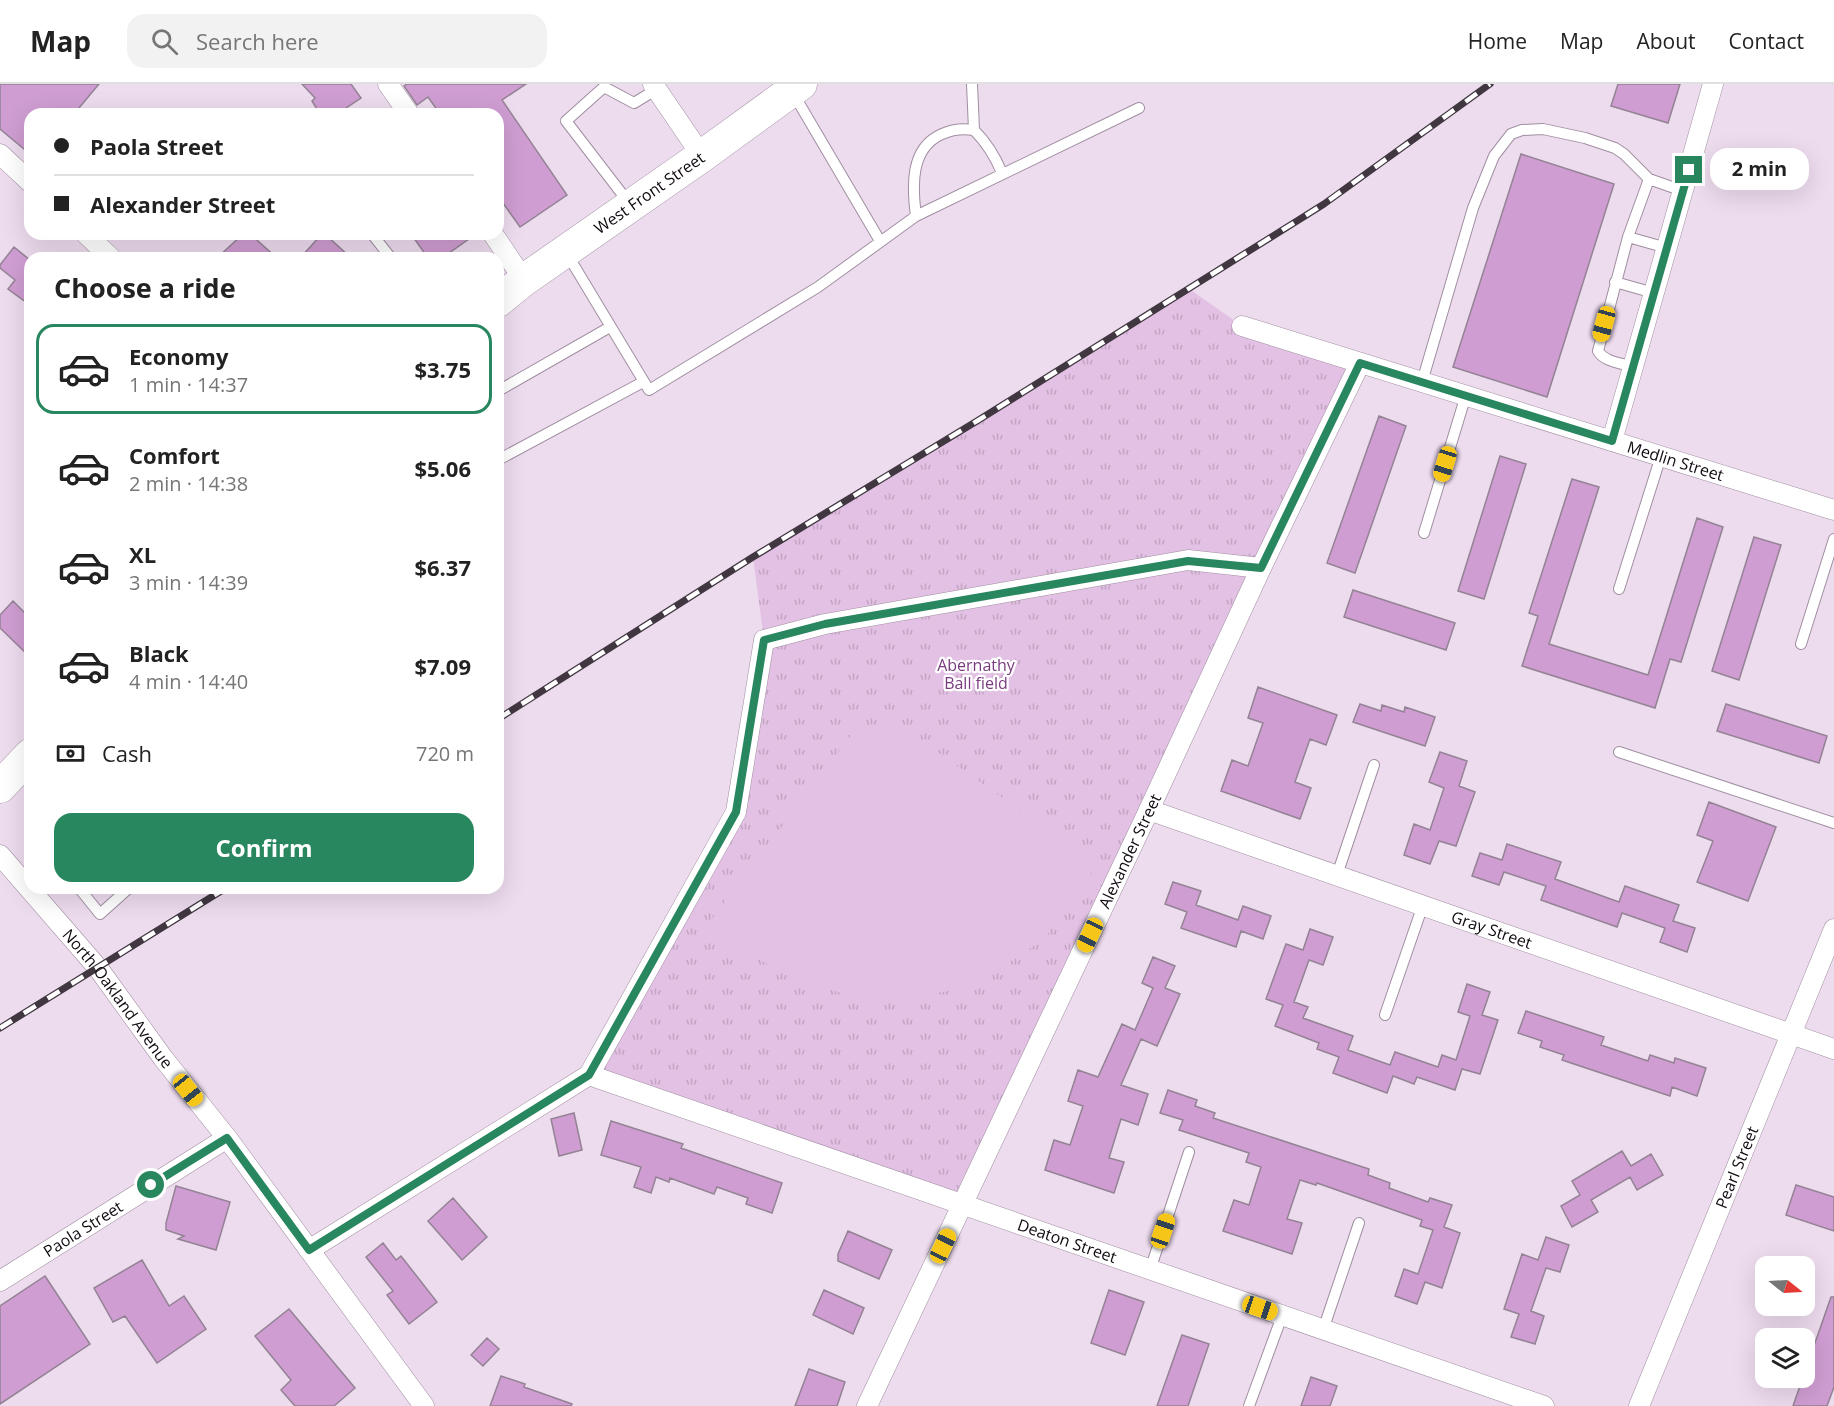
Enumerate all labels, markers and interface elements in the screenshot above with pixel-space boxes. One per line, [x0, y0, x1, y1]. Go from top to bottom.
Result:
search box [127, 14, 547, 68]
text: Map [30, 22, 91, 60]
icon: search [148, 25, 181, 58]
text: Search here [196, 26, 319, 56]
text: Home [1468, 27, 1527, 55]
text: Map [1560, 27, 1603, 55]
text: About [1636, 27, 1696, 55]
text: Contact [1729, 27, 1804, 55]
text: Paola Street [90, 131, 224, 161]
street label: West Front Street [590, 146, 709, 239]
callout: 2 min [1710, 149, 1809, 191]
text: 2 min [1732, 155, 1787, 182]
route end [1675, 156, 1702, 183]
text: Alexander Street [90, 189, 275, 219]
text: Choose a ride [54, 269, 236, 306]
car [1591, 304, 1617, 344]
text: Economy [129, 341, 228, 371]
icon: car [57, 342, 111, 396]
text: $3.75 [414, 354, 471, 384]
text: 1 min · 14:37 [129, 371, 248, 398]
street label: Medlin Street [1625, 435, 1727, 486]
text: Comfort [129, 440, 220, 470]
icon: car [57, 441, 111, 495]
car [1431, 444, 1459, 484]
text: $5.06 [414, 453, 471, 483]
text: 2 min · 14:38 [129, 470, 248, 497]
text: XL [129, 539, 156, 569]
icon: car [57, 540, 111, 594]
text: $6.37 [414, 552, 471, 582]
text: 3 min · 14:39 [129, 569, 248, 596]
text: Black [129, 638, 189, 668]
icon: car [57, 639, 111, 693]
text: $7.09 [414, 651, 471, 681]
park label: Abernathy Ball field [937, 654, 1016, 694]
text: 4 min · 14:40 [129, 668, 248, 695]
icon: cash [54, 737, 87, 770]
text: Cash [102, 738, 152, 768]
text: 720 m [416, 740, 474, 767]
street label: Alexander Street [1093, 790, 1166, 912]
button: Confirm [54, 813, 474, 882]
street label: Gray Street [1448, 905, 1535, 954]
car [1074, 915, 1106, 955]
street label: North Oakland Avenue [58, 924, 178, 1073]
car [170, 1070, 206, 1110]
street label: Pearl Street [1710, 1123, 1763, 1212]
route start [137, 1171, 164, 1198]
street label: Paola Street [39, 1195, 127, 1262]
car [1149, 1211, 1177, 1251]
street label: Deaton Street [1015, 1213, 1120, 1268]
car [927, 1226, 959, 1266]
north arrow [1755, 1256, 1815, 1316]
map controls [1755, 1256, 1815, 1388]
car [1240, 1294, 1280, 1322]
button: layers [1755, 1328, 1815, 1388]

